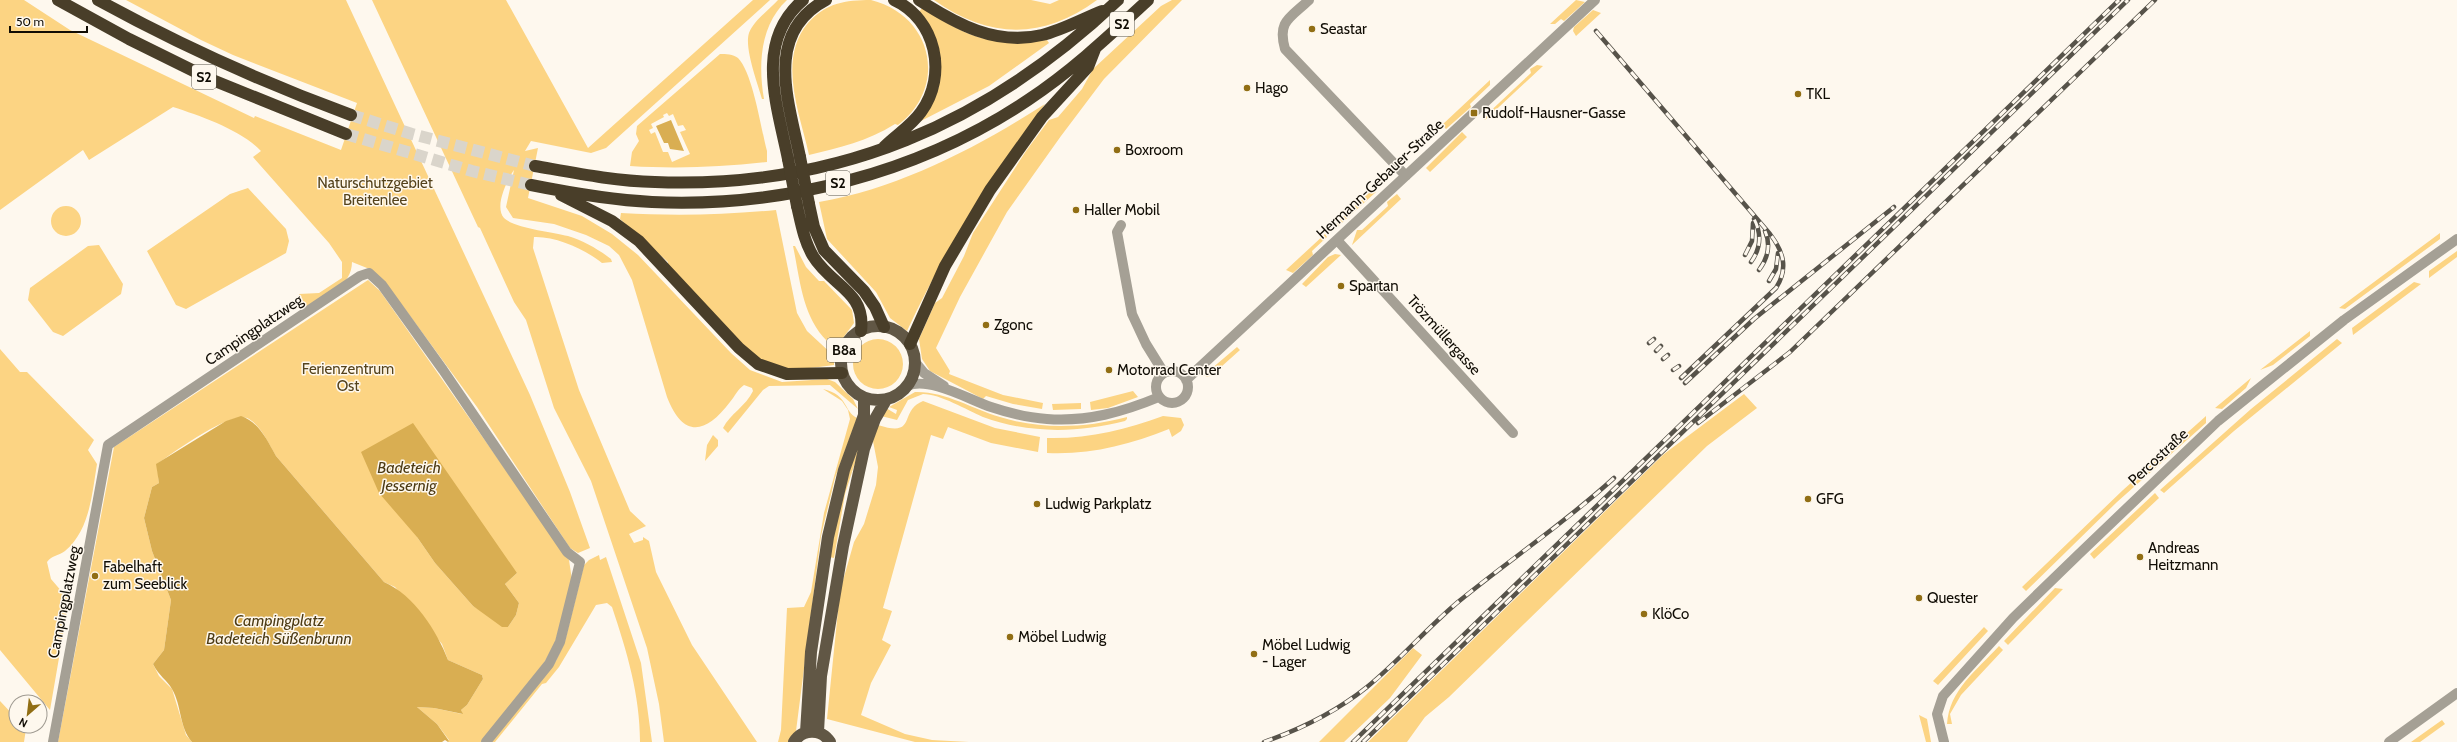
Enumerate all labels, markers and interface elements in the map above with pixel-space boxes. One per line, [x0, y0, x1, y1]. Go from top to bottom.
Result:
scale bar [10, 8, 87, 34]
road number: S2 [1110, 12, 1134, 36]
text: 50 m [16, 14, 44, 29]
place label: Seastar [1320, 20, 1367, 38]
marker: Seastar [1307, 24, 1317, 34]
road number: S2 [192, 65, 216, 89]
place label: Hago [1255, 79, 1288, 97]
marker: Hago [1242, 83, 1252, 93]
place label: TKL [1806, 85, 1830, 103]
marker: TKL [1793, 89, 1803, 99]
place label: Rudolf-Hausner-Gasse [1482, 104, 1626, 122]
marker: Rudolf-Hausner-Gasse [1469, 108, 1479, 118]
street label: Hermann-Gebauer-Straße [1313, 115, 1448, 243]
place label: Boxroom [1125, 141, 1183, 159]
marker: Boxroom [1112, 145, 1122, 155]
road number: S2 [826, 171, 850, 195]
park label: Naturschutzgebiet Breitenlee [317, 174, 433, 209]
place label: Haller Mobil [1084, 201, 1160, 219]
marker: Haller Mobil [1071, 205, 1081, 215]
place label: Spartan [1349, 277, 1399, 295]
marker: Spartan [1336, 281, 1346, 291]
street label: Campingplatzweg [202, 290, 307, 369]
street label: Trözmüllergasse [1403, 291, 1485, 379]
place label: Zgonc [994, 316, 1033, 334]
marker: Zgonc [981, 320, 991, 330]
road number: B8a [827, 338, 861, 362]
park label: Ferienzentrum Ost [302, 360, 394, 395]
place label: Motorrad Center [1117, 361, 1221, 379]
marker: Motorrad Center [1104, 365, 1114, 375]
street label: Percostraße [2124, 425, 2192, 489]
water label: Badeteich Jessernig [377, 458, 441, 495]
place label: GFG [1816, 490, 1844, 508]
marker: GFG [1803, 494, 1813, 504]
place label: Ludwig Parkplatz [1045, 495, 1152, 513]
marker: Ludwig Parkplatz [1032, 499, 1042, 509]
place label: Andreas Heitzmann [2148, 539, 2218, 574]
street label: Campingplatzweg [44, 544, 84, 660]
marker: Andreas Heitzmann [2135, 552, 2145, 562]
place label: Fabelhaft zum Seeblick [103, 558, 187, 593]
marker: Fabelhaft zum Seeblick [90, 571, 100, 581]
place label: Quester [1927, 589, 1978, 607]
marker: Quester [1914, 593, 1924, 603]
place label: KlöCo [1652, 605, 1689, 623]
marker: KlöCo [1639, 609, 1649, 619]
water label: Campingplatz Badeteich Süßenbrunn [206, 611, 352, 648]
place label: Möbel Ludwig [1018, 628, 1107, 646]
marker: Möbel Ludwig [1005, 632, 1015, 642]
place label: Möbel Ludwig - Lager [1262, 636, 1351, 671]
marker: Möbel Ludwig - Lager [1249, 649, 1259, 659]
north arrow [8, 694, 48, 734]
text: N [17, 715, 30, 731]

